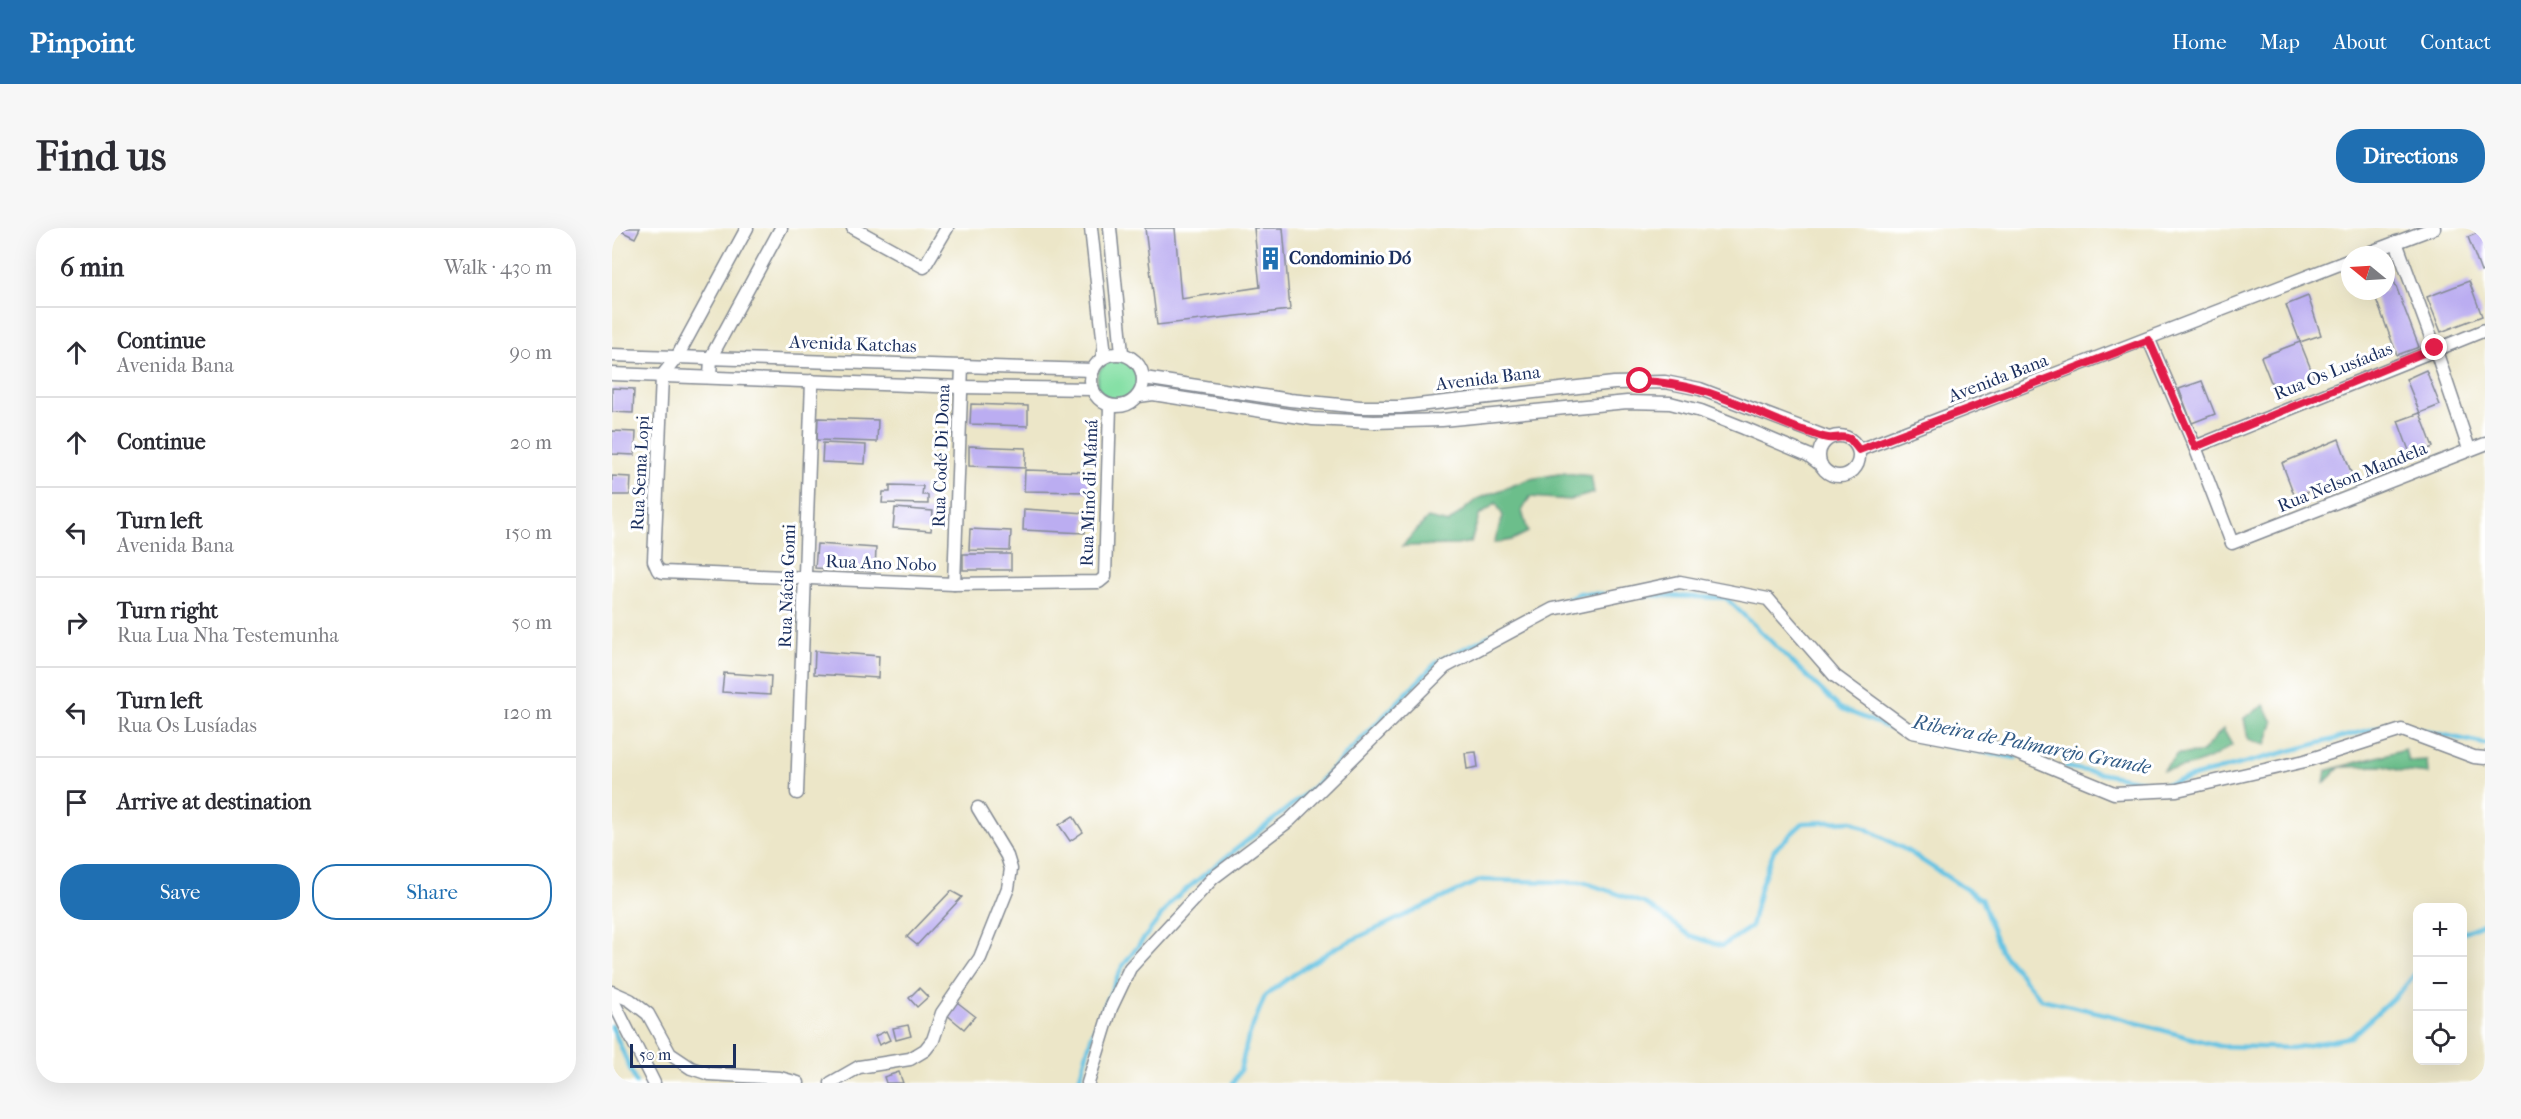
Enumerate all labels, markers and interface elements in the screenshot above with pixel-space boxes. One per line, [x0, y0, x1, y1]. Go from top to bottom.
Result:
text: Pinpoint [30, 26, 135, 59]
text: Home [2172, 30, 2227, 54]
text: Map [2260, 30, 2300, 54]
text: About [2333, 30, 2387, 54]
text: Contact [2420, 30, 2491, 54]
button: Directions [2336, 129, 2485, 183]
text: Find us [36, 132, 166, 181]
building icon: Condominio Dó [1258, 245, 1284, 271]
north arrow [2341, 246, 2395, 300]
place label: Condominio Dó [1289, 248, 1411, 269]
text: 6 min [60, 252, 124, 283]
text: Walk · 430 m [444, 256, 552, 279]
text: Continue [117, 328, 206, 354]
street label: Avenida Katchas [788, 332, 917, 357]
route end [2421, 334, 2447, 360]
icon: ahead [60, 336, 93, 369]
street label: Rua Os Lusíadas [2271, 338, 2396, 405]
text: 90 m [510, 341, 552, 364]
street label: Avenida Bana [1944, 350, 2052, 407]
text: Avenida Bana [117, 354, 234, 377]
street label: Avenida Bana [1434, 362, 1542, 395]
route start [1626, 367, 1652, 393]
street label: Rua Codé Di Dona [929, 383, 955, 528]
street label: Rua Sema Lopi [627, 414, 654, 531]
street label: Rua Minó di Mámá [1076, 418, 1103, 567]
icon: ahead [60, 426, 93, 459]
text: Continue [117, 429, 206, 455]
text: 20 m [510, 431, 552, 454]
street label: Rua Nelson Mandela [2274, 438, 2431, 517]
text: Turn left [117, 508, 203, 534]
icon: left [60, 516, 93, 549]
text: 150 m [504, 521, 552, 544]
street label: Rua Nácia Gomi [775, 523, 800, 648]
text: Avenida Bana [117, 534, 234, 557]
street label: Rua Ano Nobo [825, 551, 937, 576]
text: Turn right [117, 598, 218, 624]
icon: right [60, 606, 93, 639]
text: 50 m [511, 611, 552, 634]
text: Rua Lua Nha Testemunha [117, 624, 339, 647]
text: Turn left [117, 688, 203, 714]
icon: left [60, 696, 93, 729]
text: 120 m [503, 701, 552, 724]
water label: Ribeira de Palmarejo Grande [1909, 710, 2154, 779]
text: Rua Os Lusíadas [117, 714, 257, 737]
icon: arrive [60, 786, 93, 819]
text: Arrive at destination [117, 789, 311, 815]
button: Save [60, 864, 300, 920]
button: Share [312, 864, 552, 920]
map controls [2413, 903, 2467, 1065]
button: + [2413, 903, 2467, 957]
button: − [2413, 957, 2467, 1011]
button: locate [2413, 1011, 2467, 1065]
scale bar [630, 1041, 736, 1068]
text: 50 m [639, 1045, 671, 1064]

